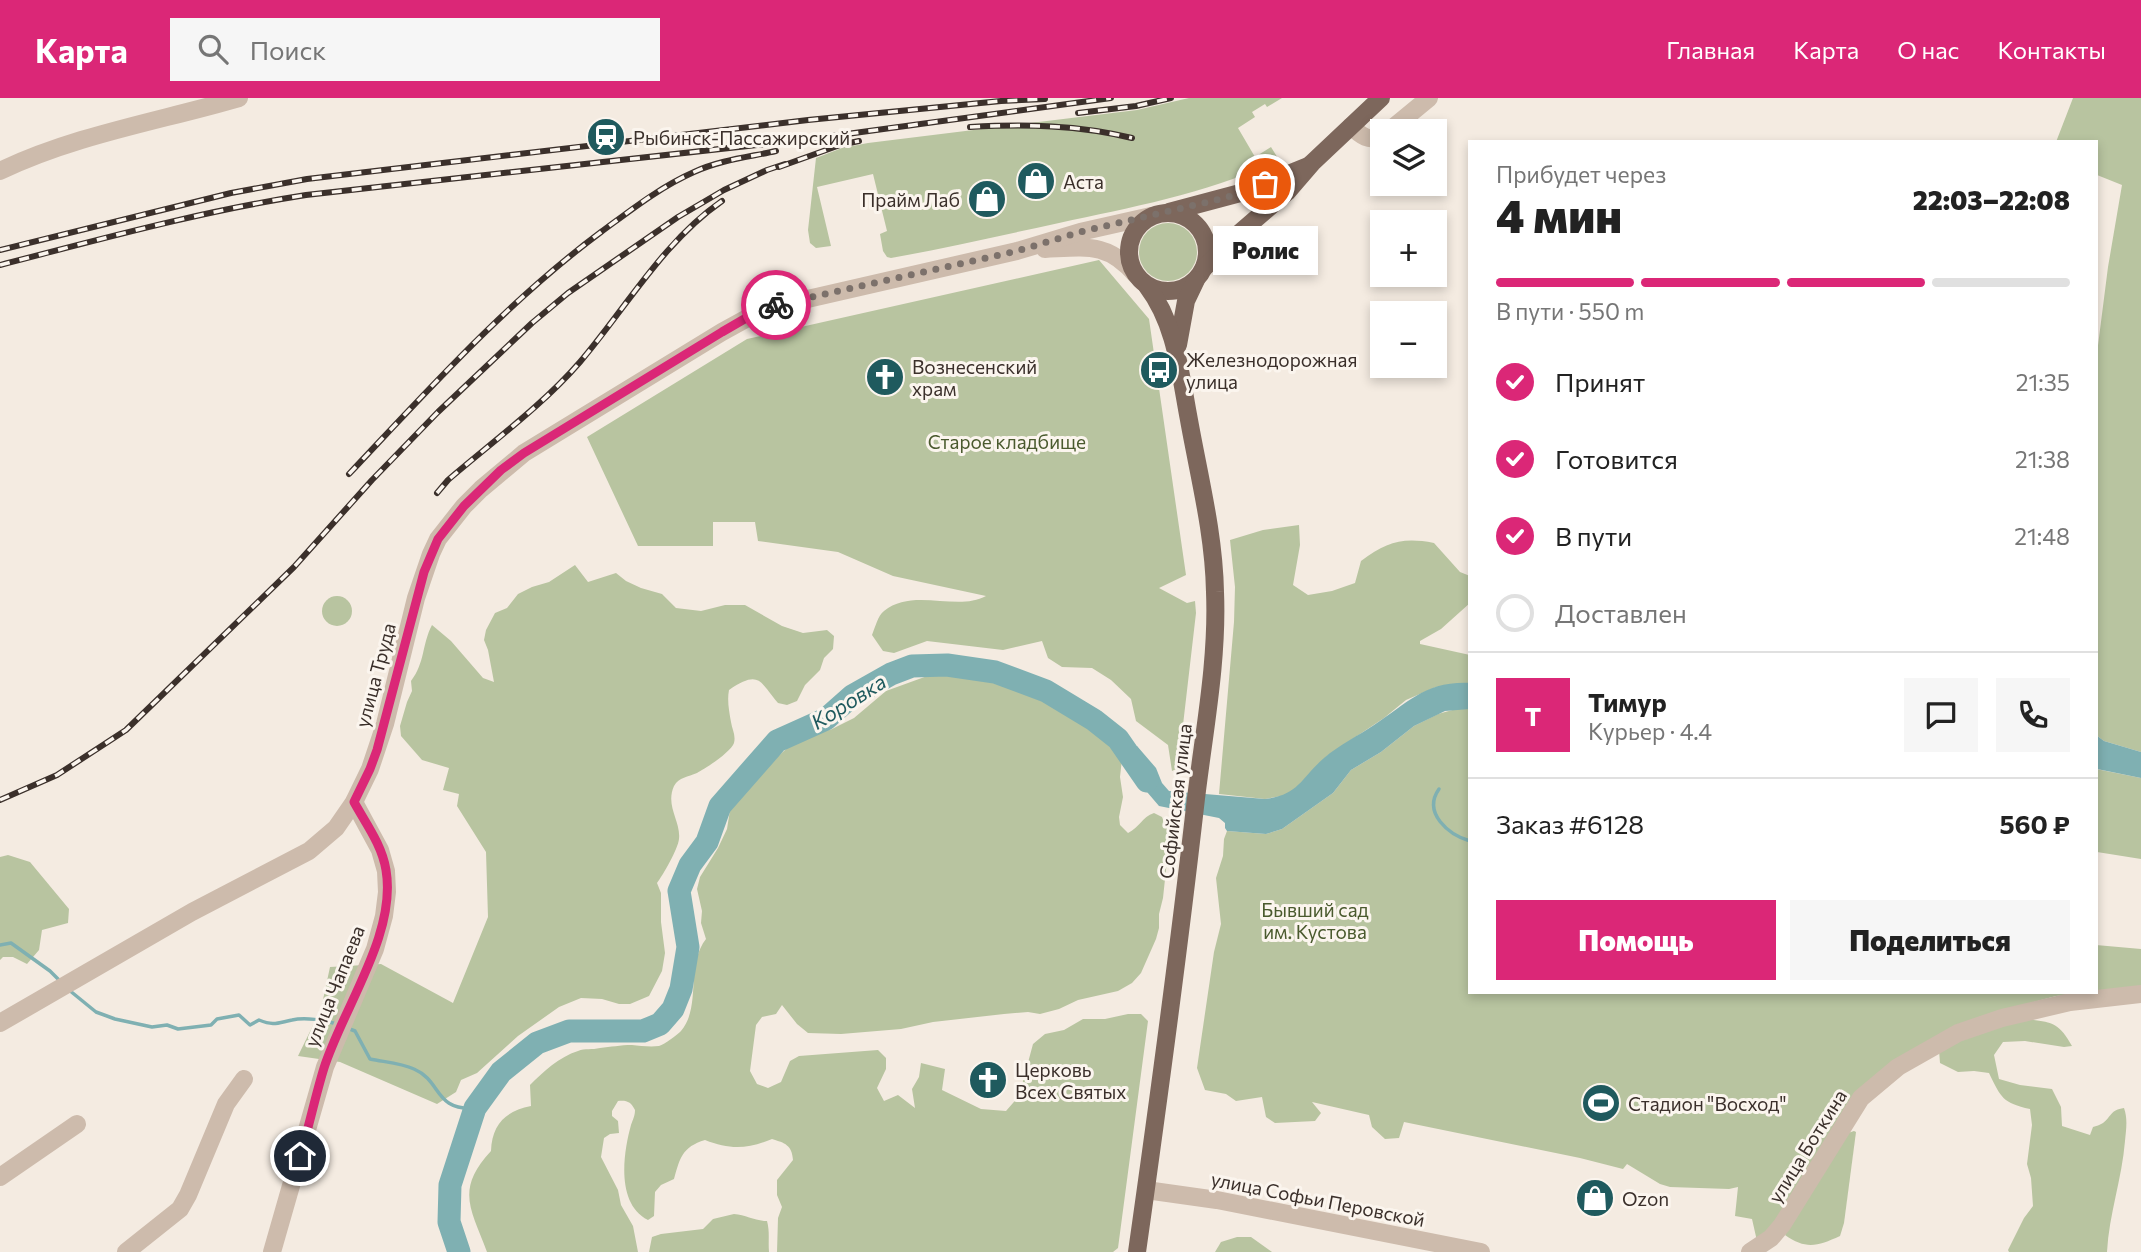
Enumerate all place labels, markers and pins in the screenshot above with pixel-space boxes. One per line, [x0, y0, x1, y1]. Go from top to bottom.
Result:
station icon: Рыбинск-Пассажирский [585, 116, 627, 158]
place label: Рыбинск-Пассажирский [633, 126, 850, 149]
pin [1235, 154, 1295, 214]
shop icon: Аста [1015, 160, 1057, 202]
place label: Аста [1063, 170, 1104, 193]
shop icon: Прайм Лаб [966, 178, 1008, 220]
place label: Прайм Лаб [861, 188, 960, 211]
callout: Ролис [1212, 226, 1318, 275]
place label: Железнодорожная улица [1186, 348, 1357, 393]
bus stop icon: Железнодорожная улица [1138, 349, 1180, 391]
place label: Вознесенский храм [912, 355, 1037, 400]
church icon: Вознесенский храм [864, 356, 906, 398]
place label: Церковь Всех Святых [1015, 1058, 1126, 1103]
church icon: Церковь Всех Святых [967, 1059, 1009, 1101]
sports icon: Стадион "Восход" [1580, 1082, 1622, 1124]
place label: Стадион "Восход" [1628, 1092, 1787, 1115]
pin [270, 1126, 330, 1186]
shop icon: Ozon [1574, 1177, 1616, 1219]
place label: Ozon [1622, 1187, 1669, 1210]

